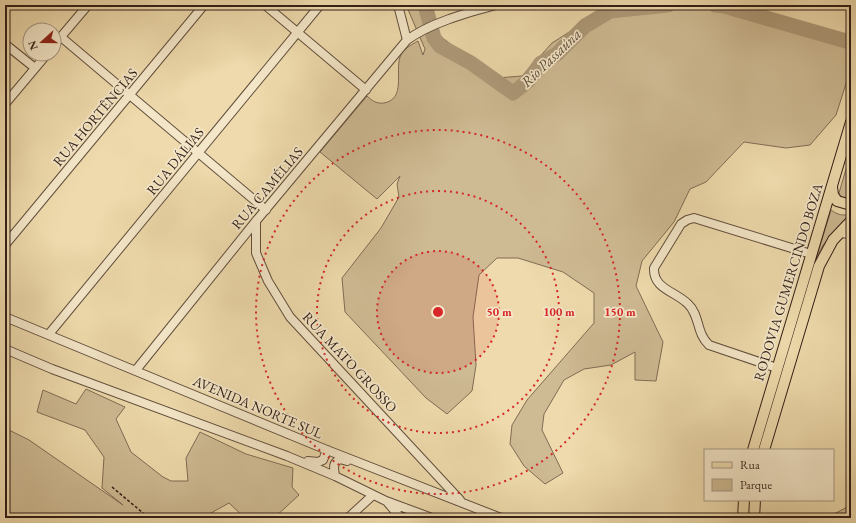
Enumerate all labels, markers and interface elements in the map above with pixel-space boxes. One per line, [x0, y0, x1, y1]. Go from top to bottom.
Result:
north arrow [22, 22, 62, 62]
water label: Rio Passaúna [517, 24, 585, 91]
text: N [24, 39, 41, 52]
street label: RUA HORTÊNCIAS [49, 64, 141, 170]
street label: RUA DÁLIAS [142, 124, 208, 198]
street label: RUA CAMÉLIAS [227, 143, 307, 233]
street label: RODOVIA GUMERCINDO BOZA [749, 181, 827, 383]
text: 50 m [486, 304, 512, 320]
text: 100 m [543, 304, 575, 320]
text: 150 m [604, 304, 636, 320]
centre of rings [431, 305, 445, 319]
street label: RUA MATO GROSSO [299, 308, 401, 416]
street label: AVENIDA NORTE SUL [190, 371, 326, 443]
legend [704, 449, 834, 501]
text: Rua [740, 457, 760, 473]
text: Parque [740, 477, 772, 493]

